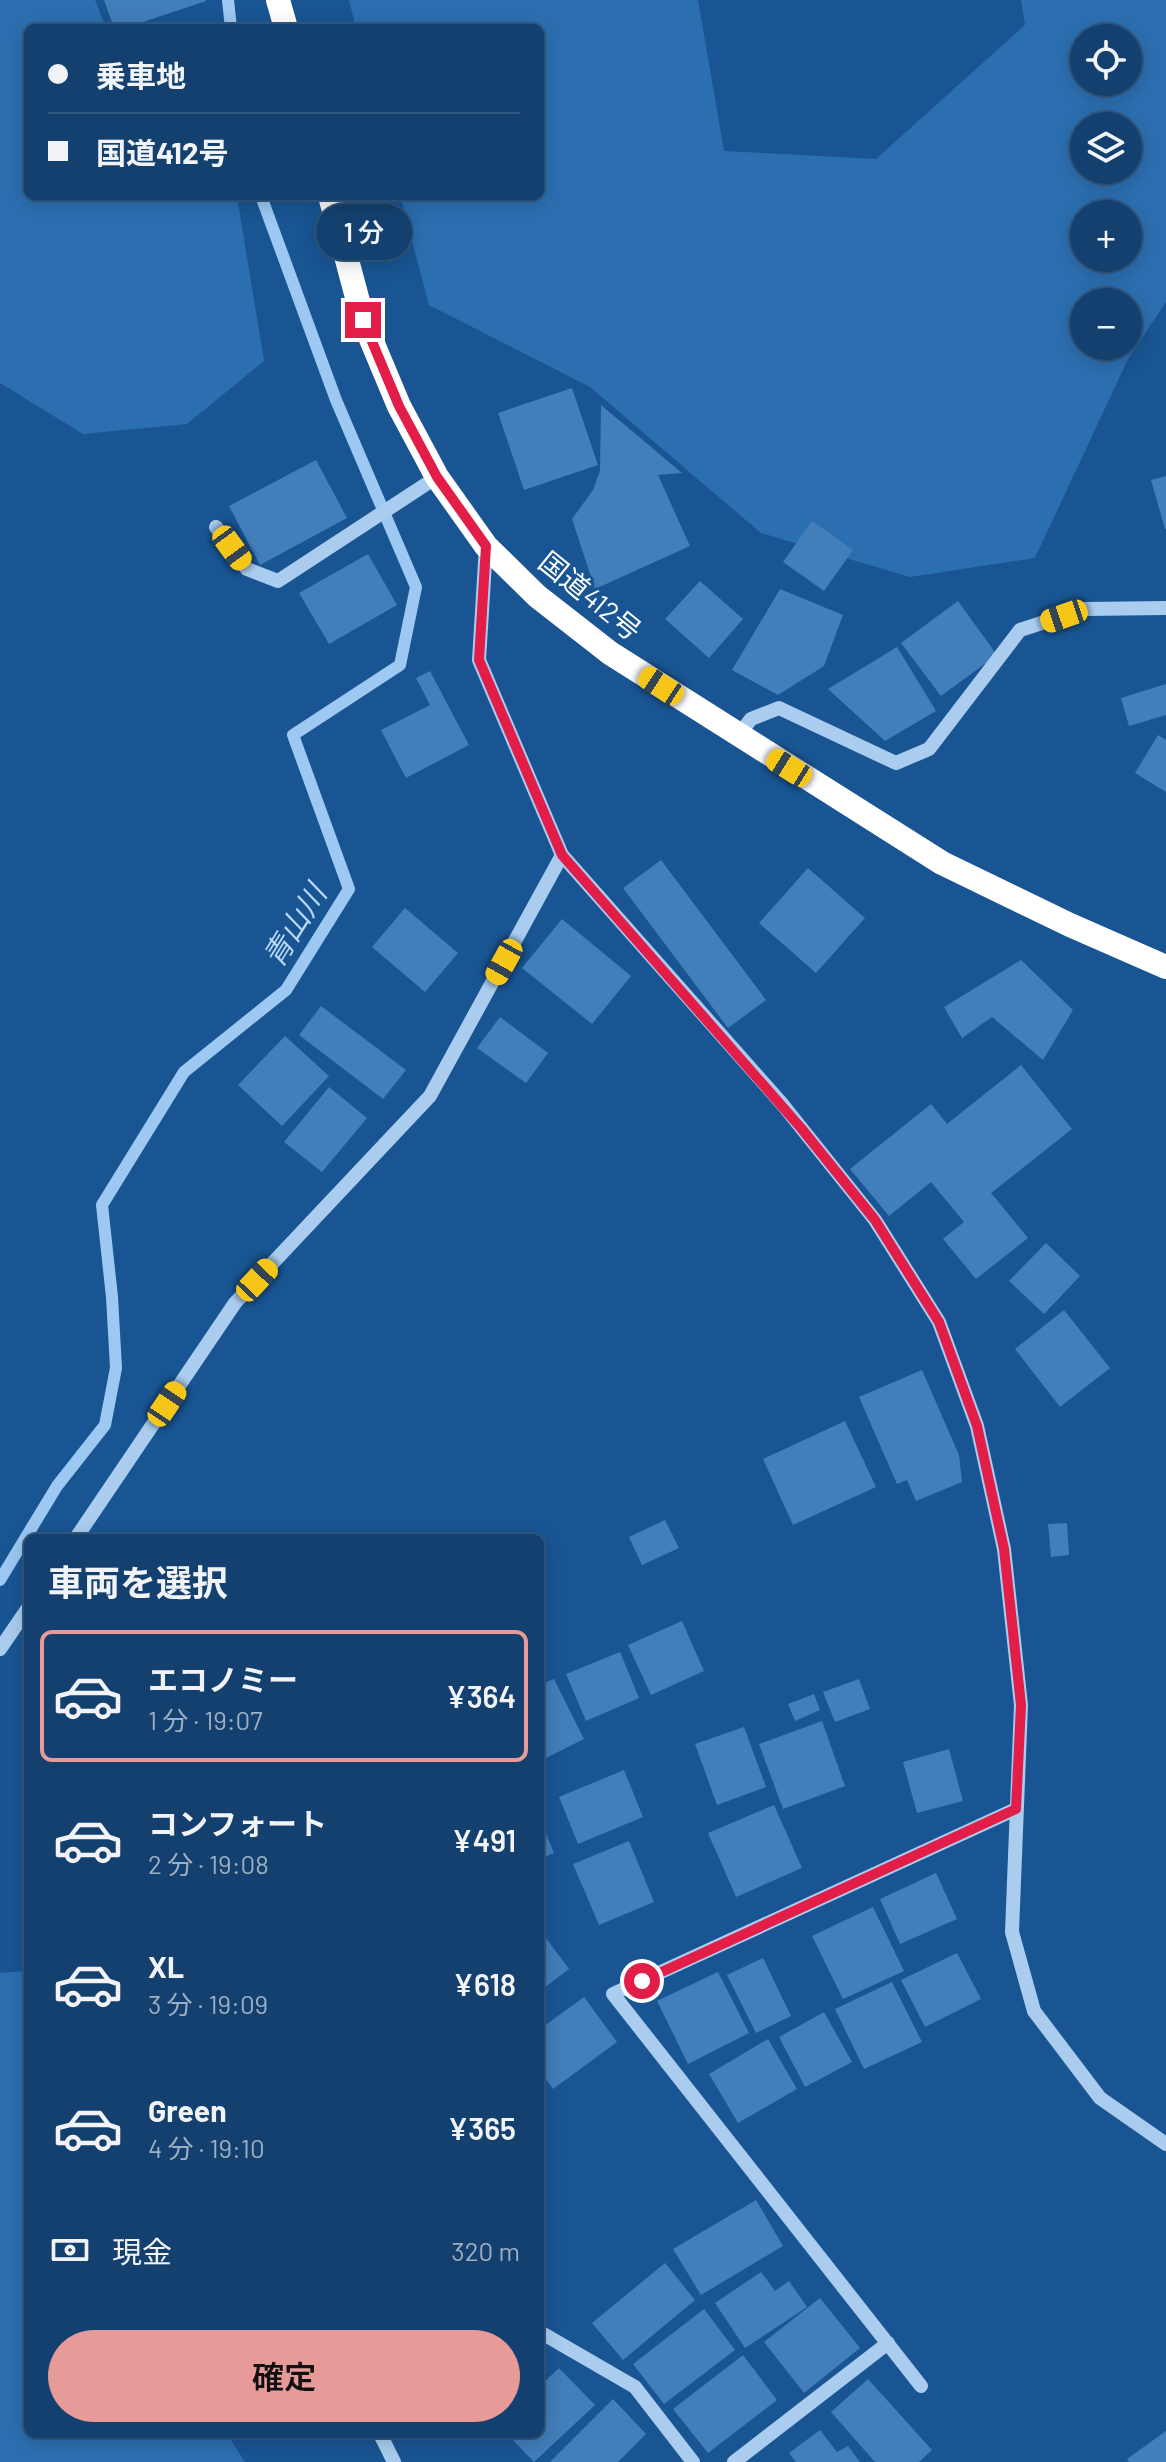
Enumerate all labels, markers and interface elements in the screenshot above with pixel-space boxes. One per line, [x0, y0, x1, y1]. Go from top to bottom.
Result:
map controls [1070, 24, 1142, 360]
button: locate [1070, 24, 1142, 96]
text: 乗車地 [96, 57, 186, 93]
button: layers [1070, 112, 1142, 184]
text: 国道412号 [96, 134, 229, 170]
button: + [1070, 200, 1142, 272]
callout: 1 分 [315, 204, 411, 260]
text: 1 分 [344, 216, 384, 247]
button: − [1070, 288, 1142, 360]
route end [345, 302, 381, 338]
car [208, 522, 256, 574]
street label: 国道412号 [533, 544, 649, 647]
car [1037, 597, 1091, 635]
car [634, 663, 688, 709]
car [762, 745, 816, 791]
water label: 青山川 [254, 875, 334, 973]
car [482, 935, 526, 989]
car [232, 1254, 282, 1306]
car [144, 1377, 190, 1431]
text: 車両を選択 [48, 1560, 228, 1603]
icon: car [52, 1660, 124, 1732]
text: エコノミー [148, 1661, 298, 1697]
text: ¥364 [446, 1678, 516, 1714]
text: 1 分 · 19:07 [148, 1704, 263, 1735]
icon: car [52, 1804, 124, 1876]
text: コンフォート [148, 1805, 327, 1841]
text: ¥491 [452, 1822, 516, 1858]
text: 2 分 · 19:08 [148, 1848, 269, 1879]
icon: car [52, 1948, 124, 2020]
text: XL [148, 1948, 184, 1984]
route start [624, 1963, 660, 1999]
text: ¥618 [453, 1966, 516, 2002]
text: 3 分 · 19:09 [148, 1988, 268, 2019]
icon: car [52, 2092, 124, 2164]
text: Green [148, 2092, 227, 2128]
text: ¥365 [448, 2110, 516, 2146]
text: 4 分 · 19:10 [148, 2132, 265, 2163]
icon: cash [48, 2228, 92, 2272]
text: 現金 [112, 2233, 172, 2269]
text: 320 m [451, 2235, 520, 2266]
button: 確定 [48, 2330, 520, 2422]

